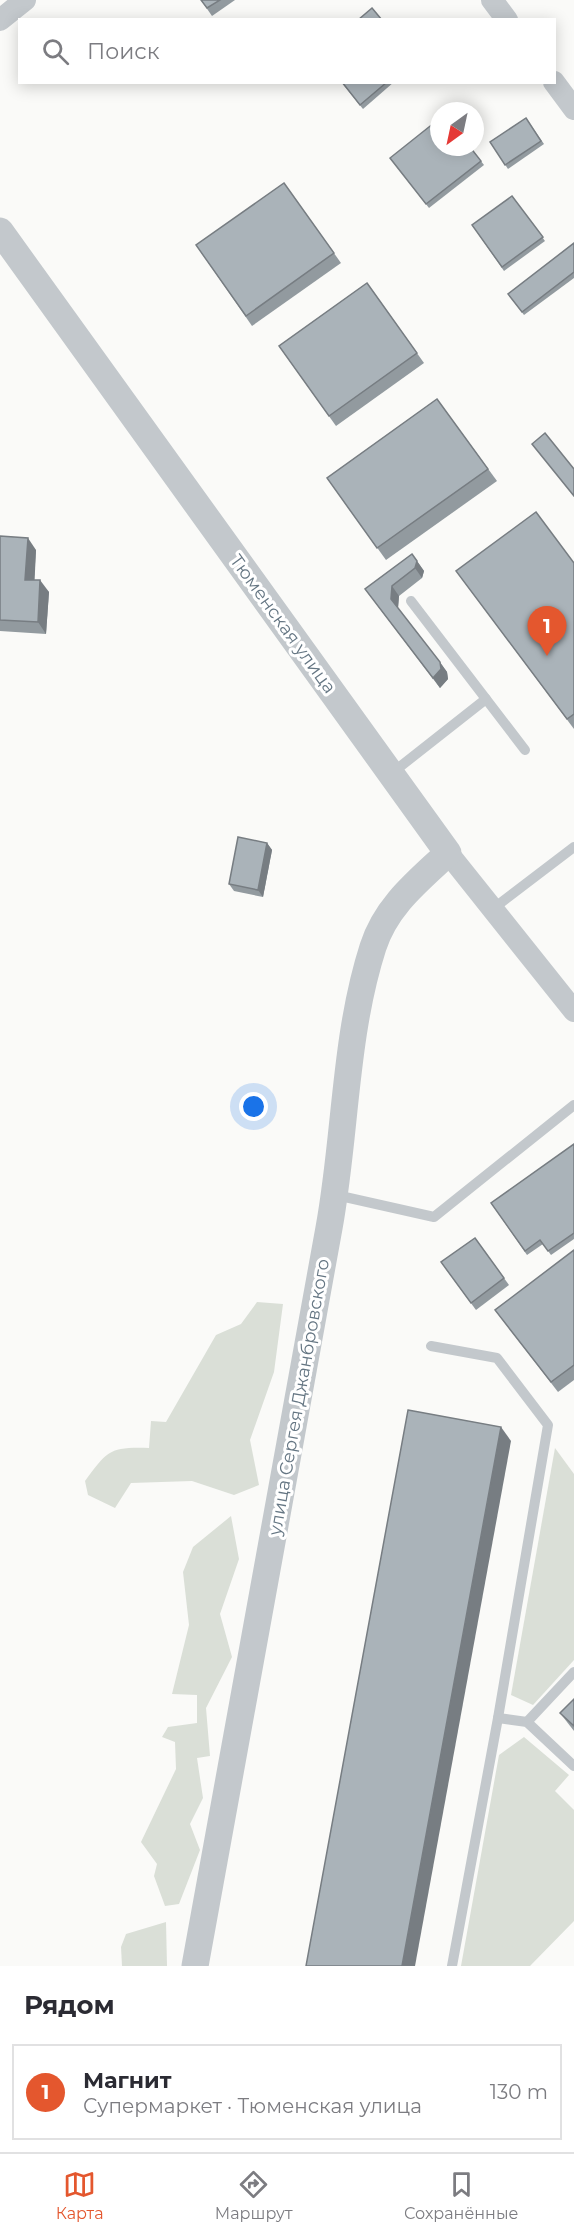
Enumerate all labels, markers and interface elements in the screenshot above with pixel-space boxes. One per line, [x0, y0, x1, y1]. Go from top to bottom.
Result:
search box [18, 18, 556, 84]
icon: search [39, 35, 72, 68]
text: Поиск [87, 38, 159, 65]
north arrow [430, 102, 484, 156]
street label: Тюменская улица [225, 550, 341, 698]
pin: 1 [528, 606, 566, 656]
your location [239, 1092, 268, 1121]
street label: улица Сергея Джанбровского [264, 1257, 334, 1538]
text: Рядом [24, 1989, 115, 2021]
text: Магнит [83, 2067, 171, 2094]
text: 1 [42, 2080, 49, 2104]
text: 130 m [490, 2080, 548, 2104]
text: Супермаркет · Тюменская улица [83, 2094, 422, 2118]
tab: Карта [56, 2168, 104, 2223]
tab: Маршрут [215, 2168, 293, 2223]
tab: Сохранённые [404, 2168, 518, 2223]

